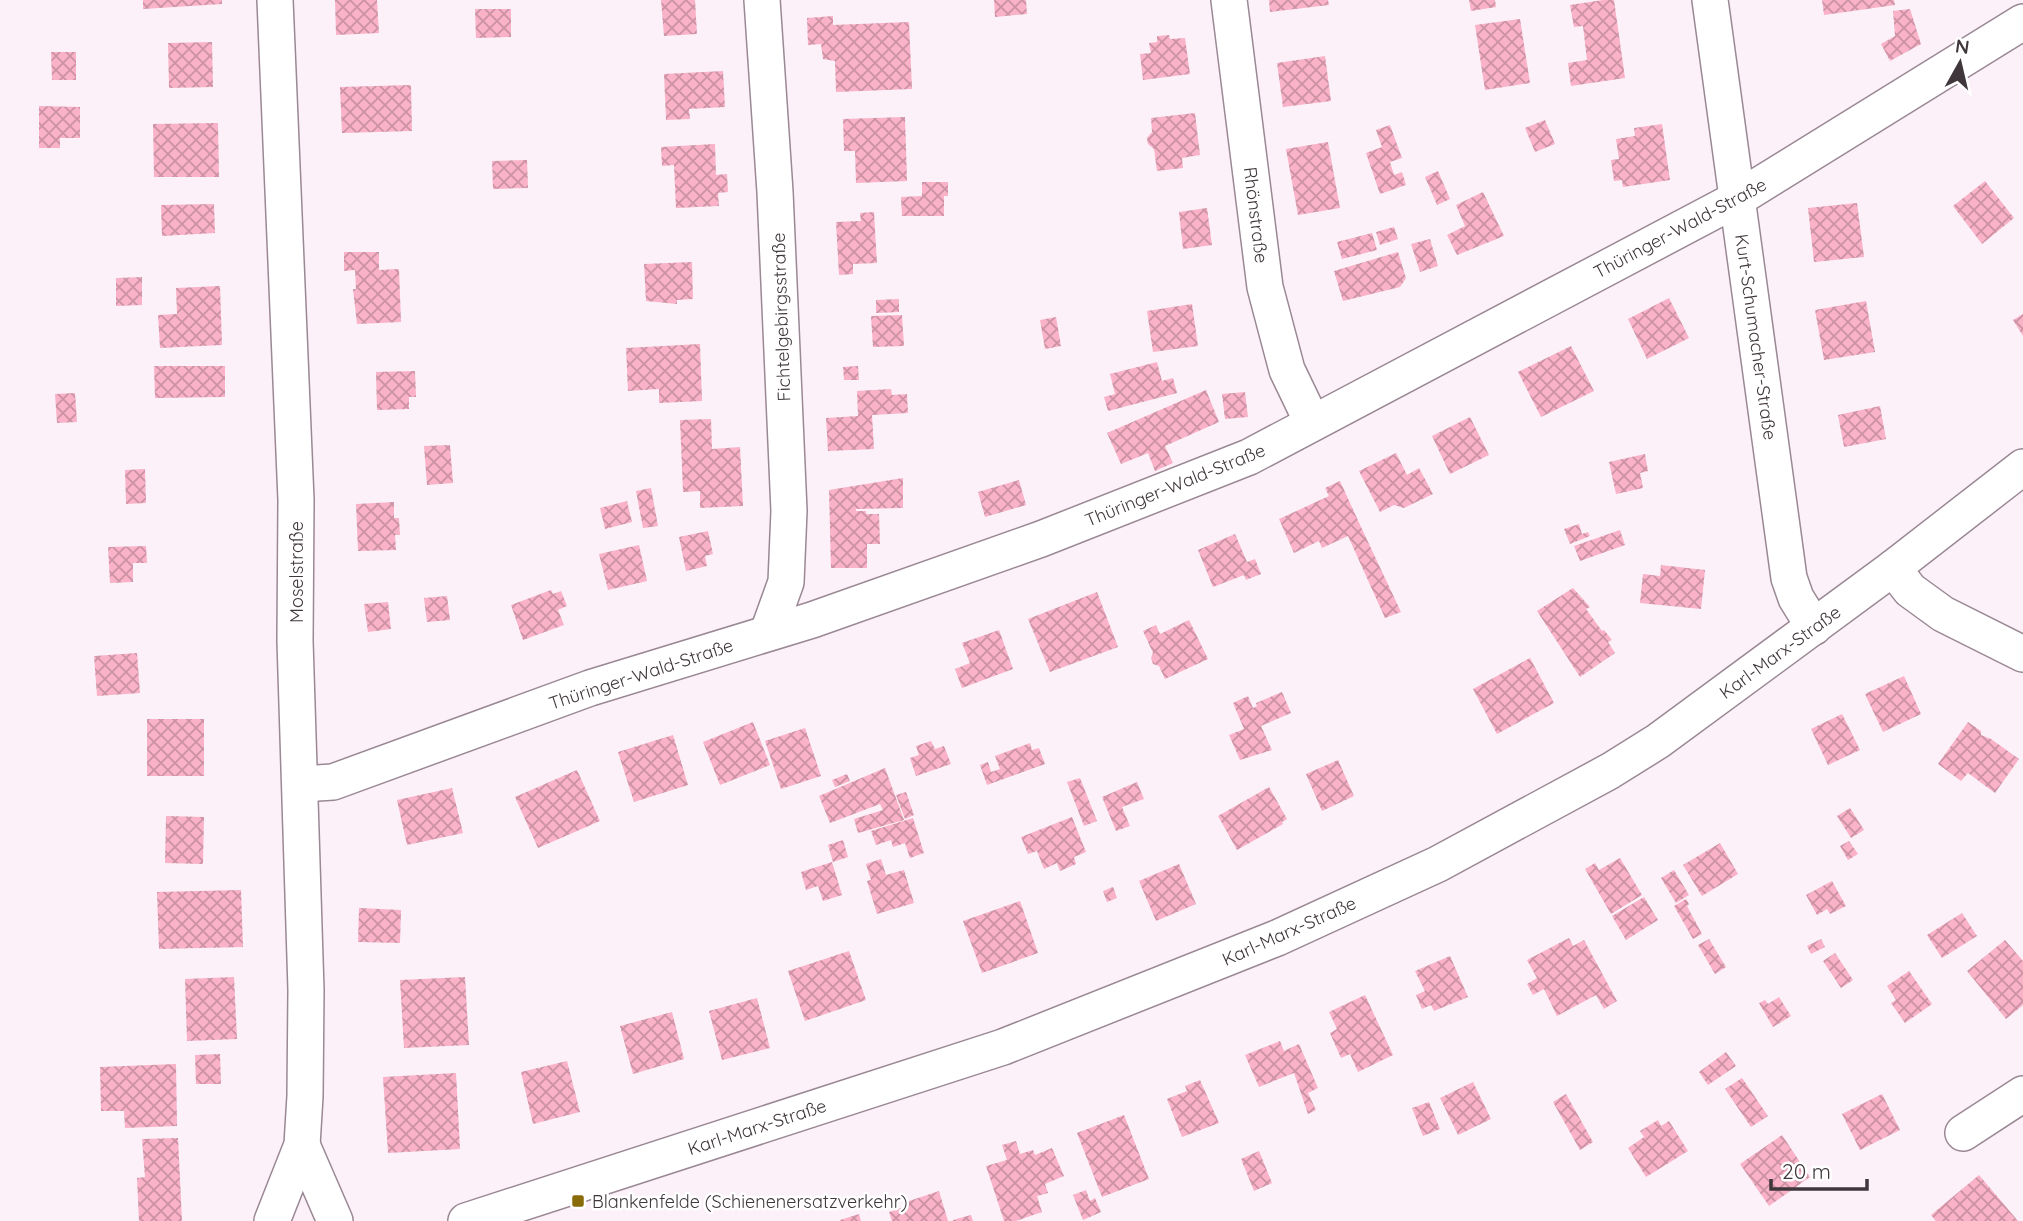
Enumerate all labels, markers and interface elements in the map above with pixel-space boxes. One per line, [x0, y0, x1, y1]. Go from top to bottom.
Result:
north arrow [1925, 28, 1995, 98]
text: N [1954, 33, 1971, 59]
street label: Rhönstraße [1239, 166, 1273, 264]
street label: Thüringer-Wald-Straße [1590, 173, 1770, 283]
street label: Fichtelgebirgsstraße [767, 232, 795, 402]
street label: Kurt-Schumacher-Straße [1730, 232, 1782, 442]
street label: Thüringer-Wald-Straße [1081, 438, 1269, 532]
street label: Moselstraße [285, 521, 308, 623]
street label: Karl-Marx-Straße [1715, 600, 1845, 704]
street label: Thüringer-Wald-Straße [546, 633, 736, 715]
street label: Karl-Marx-Straße [1218, 891, 1360, 971]
street label: Karl-Marx-Straße [685, 1094, 829, 1160]
scale bar [1771, 1148, 1867, 1192]
text: 20 m [1782, 1158, 1831, 1184]
place label: Blankenfelde (Schienenersatzverkehr) [592, 1190, 907, 1213]
marker: Blankenfelde (Schienenersatzverkehr) [570, 1193, 586, 1209]

